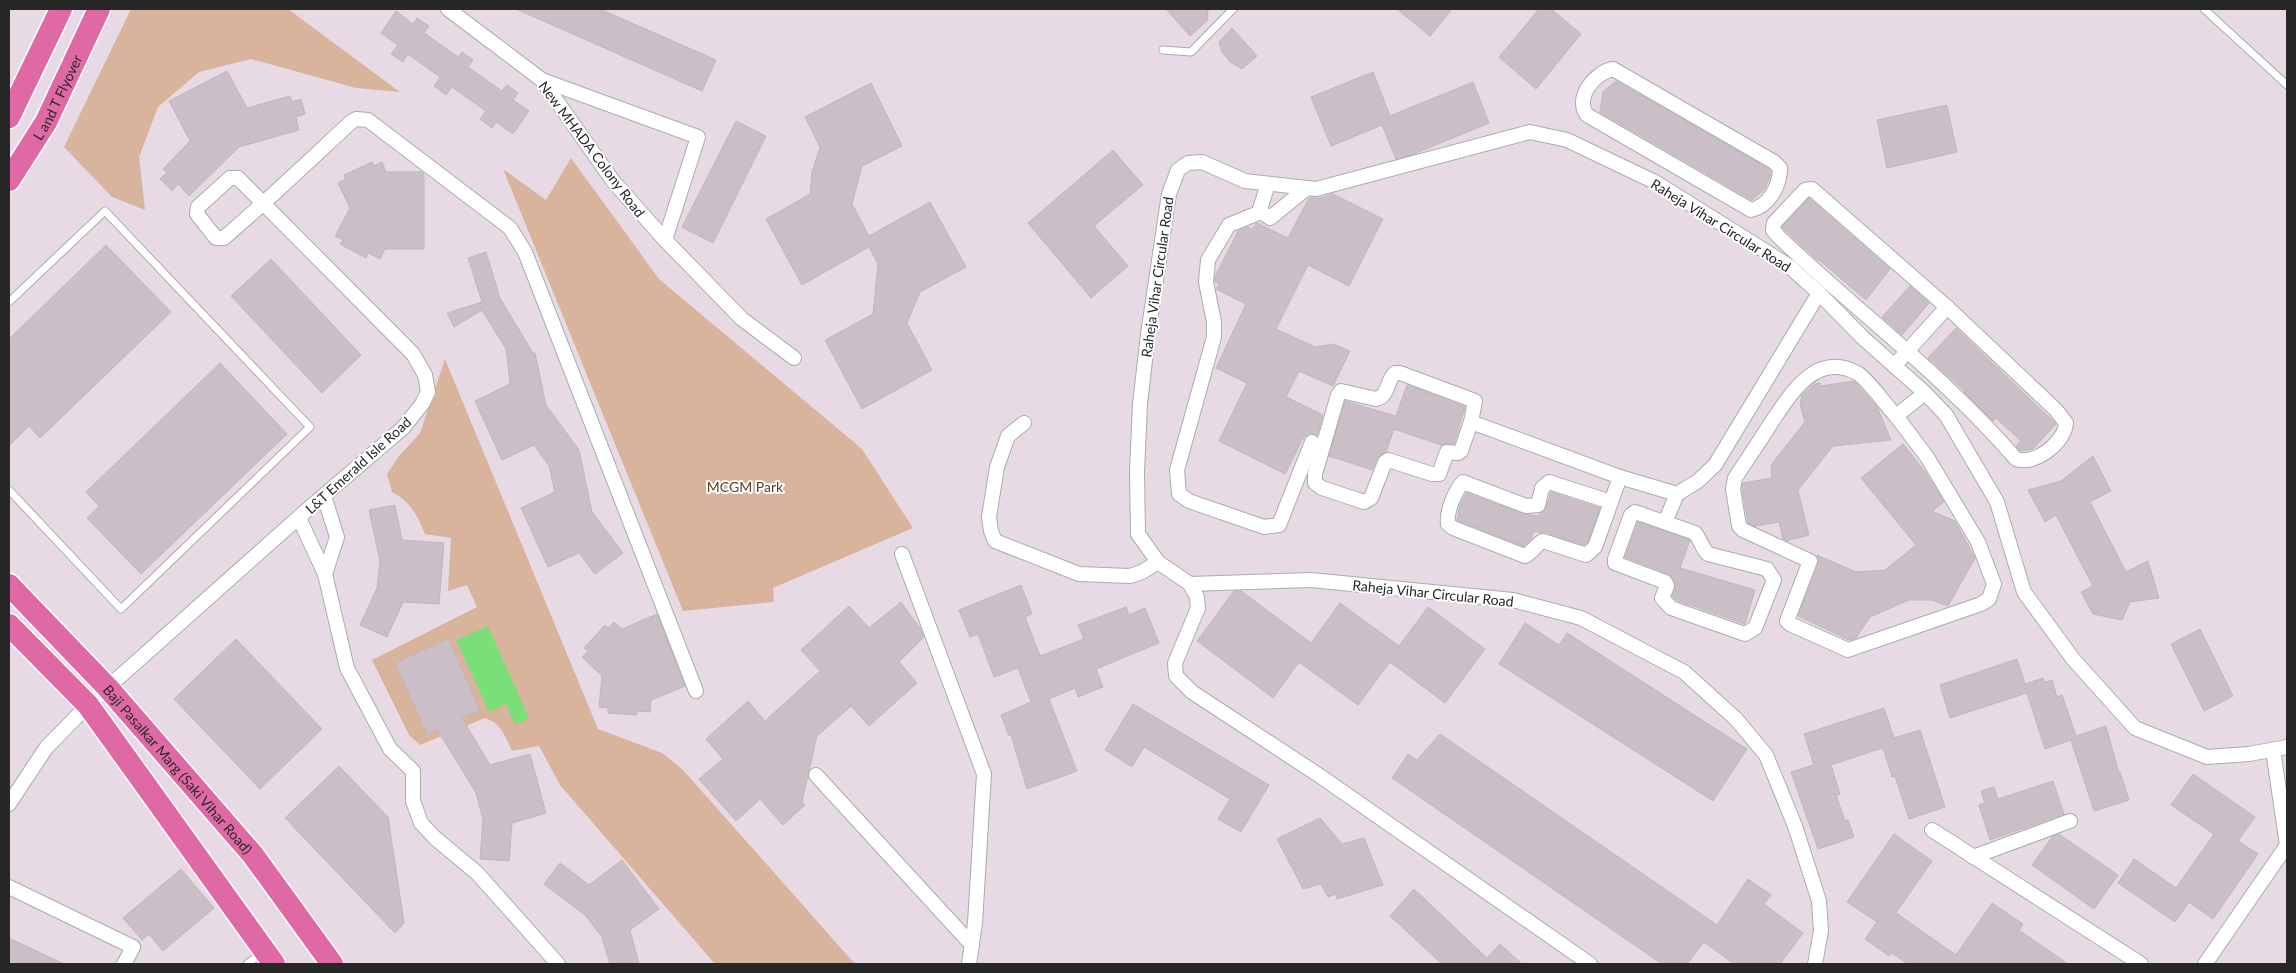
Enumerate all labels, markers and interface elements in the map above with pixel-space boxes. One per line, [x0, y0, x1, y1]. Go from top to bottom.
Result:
street label: L and T Flyover [28, 52, 85, 143]
street label: New MHADA Colony Road [535, 78, 649, 220]
street label: Raheja Vihar Circular Road [1648, 175, 1794, 275]
street label: Raheja Vihar Circular Road [1137, 196, 1177, 358]
street label: L&T Emerald Isle Road [302, 413, 414, 517]
park label: MCGM Park [707, 478, 784, 495]
street label: Raheja Vihar Circular Road [1352, 576, 1514, 610]
street label: Baji Pasalkar Marg (Saki Vihar Road) [100, 681, 256, 857]

